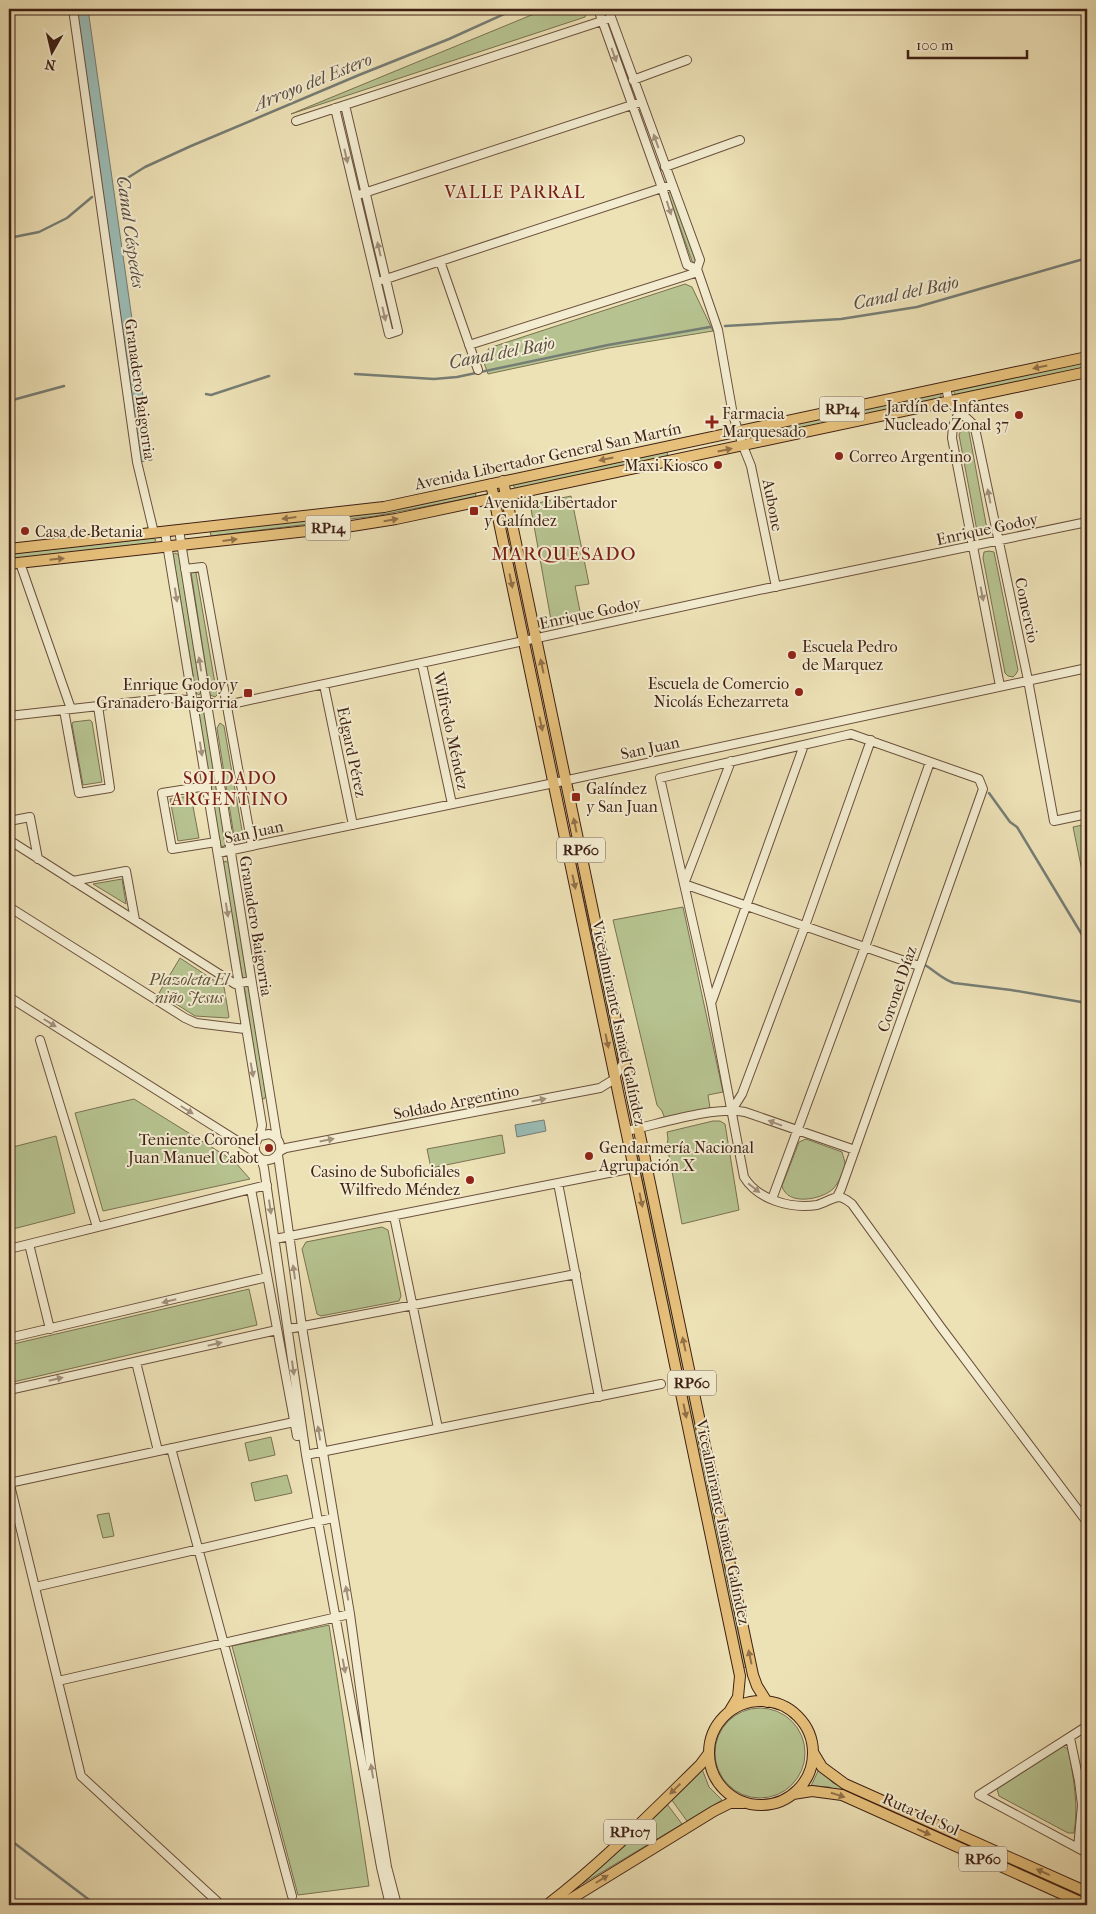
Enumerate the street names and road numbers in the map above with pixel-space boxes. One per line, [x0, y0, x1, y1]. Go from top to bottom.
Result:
street label: Granadero Baigorria [121, 317, 159, 461]
road number: RP14 [820, 396, 864, 422]
street label: Avenida Libertador General San Martín [412, 418, 684, 494]
street label: Aubone [758, 476, 787, 533]
street label: Enrique Godoy [934, 509, 1040, 549]
road number: RP14 [306, 516, 350, 540]
street label: Comercio [1011, 576, 1043, 644]
street label: Enrique Godoy [537, 593, 643, 633]
street label: Wilfredo Méndez [429, 669, 473, 792]
street label: Edgard Pérez [333, 705, 371, 799]
street label: San Juan [619, 732, 682, 764]
street label: San Juan [223, 816, 286, 848]
road number: RP60 [557, 838, 605, 862]
street label: Granadero Baigorria [236, 854, 277, 998]
street label: Vicealmirante Ismael Galíndez [588, 918, 650, 1127]
street label: Coronel Díaz [873, 943, 921, 1035]
street label: Soldado Argentino [392, 1081, 520, 1123]
road number: RP60 [668, 1370, 716, 1396]
street label: Vicealmirante Ismael Galíndez [692, 1417, 754, 1626]
street label: Ruta del Sol [880, 1789, 963, 1840]
road number: RP107 [604, 1820, 656, 1844]
road number: RP60 [959, 1846, 1007, 1872]

